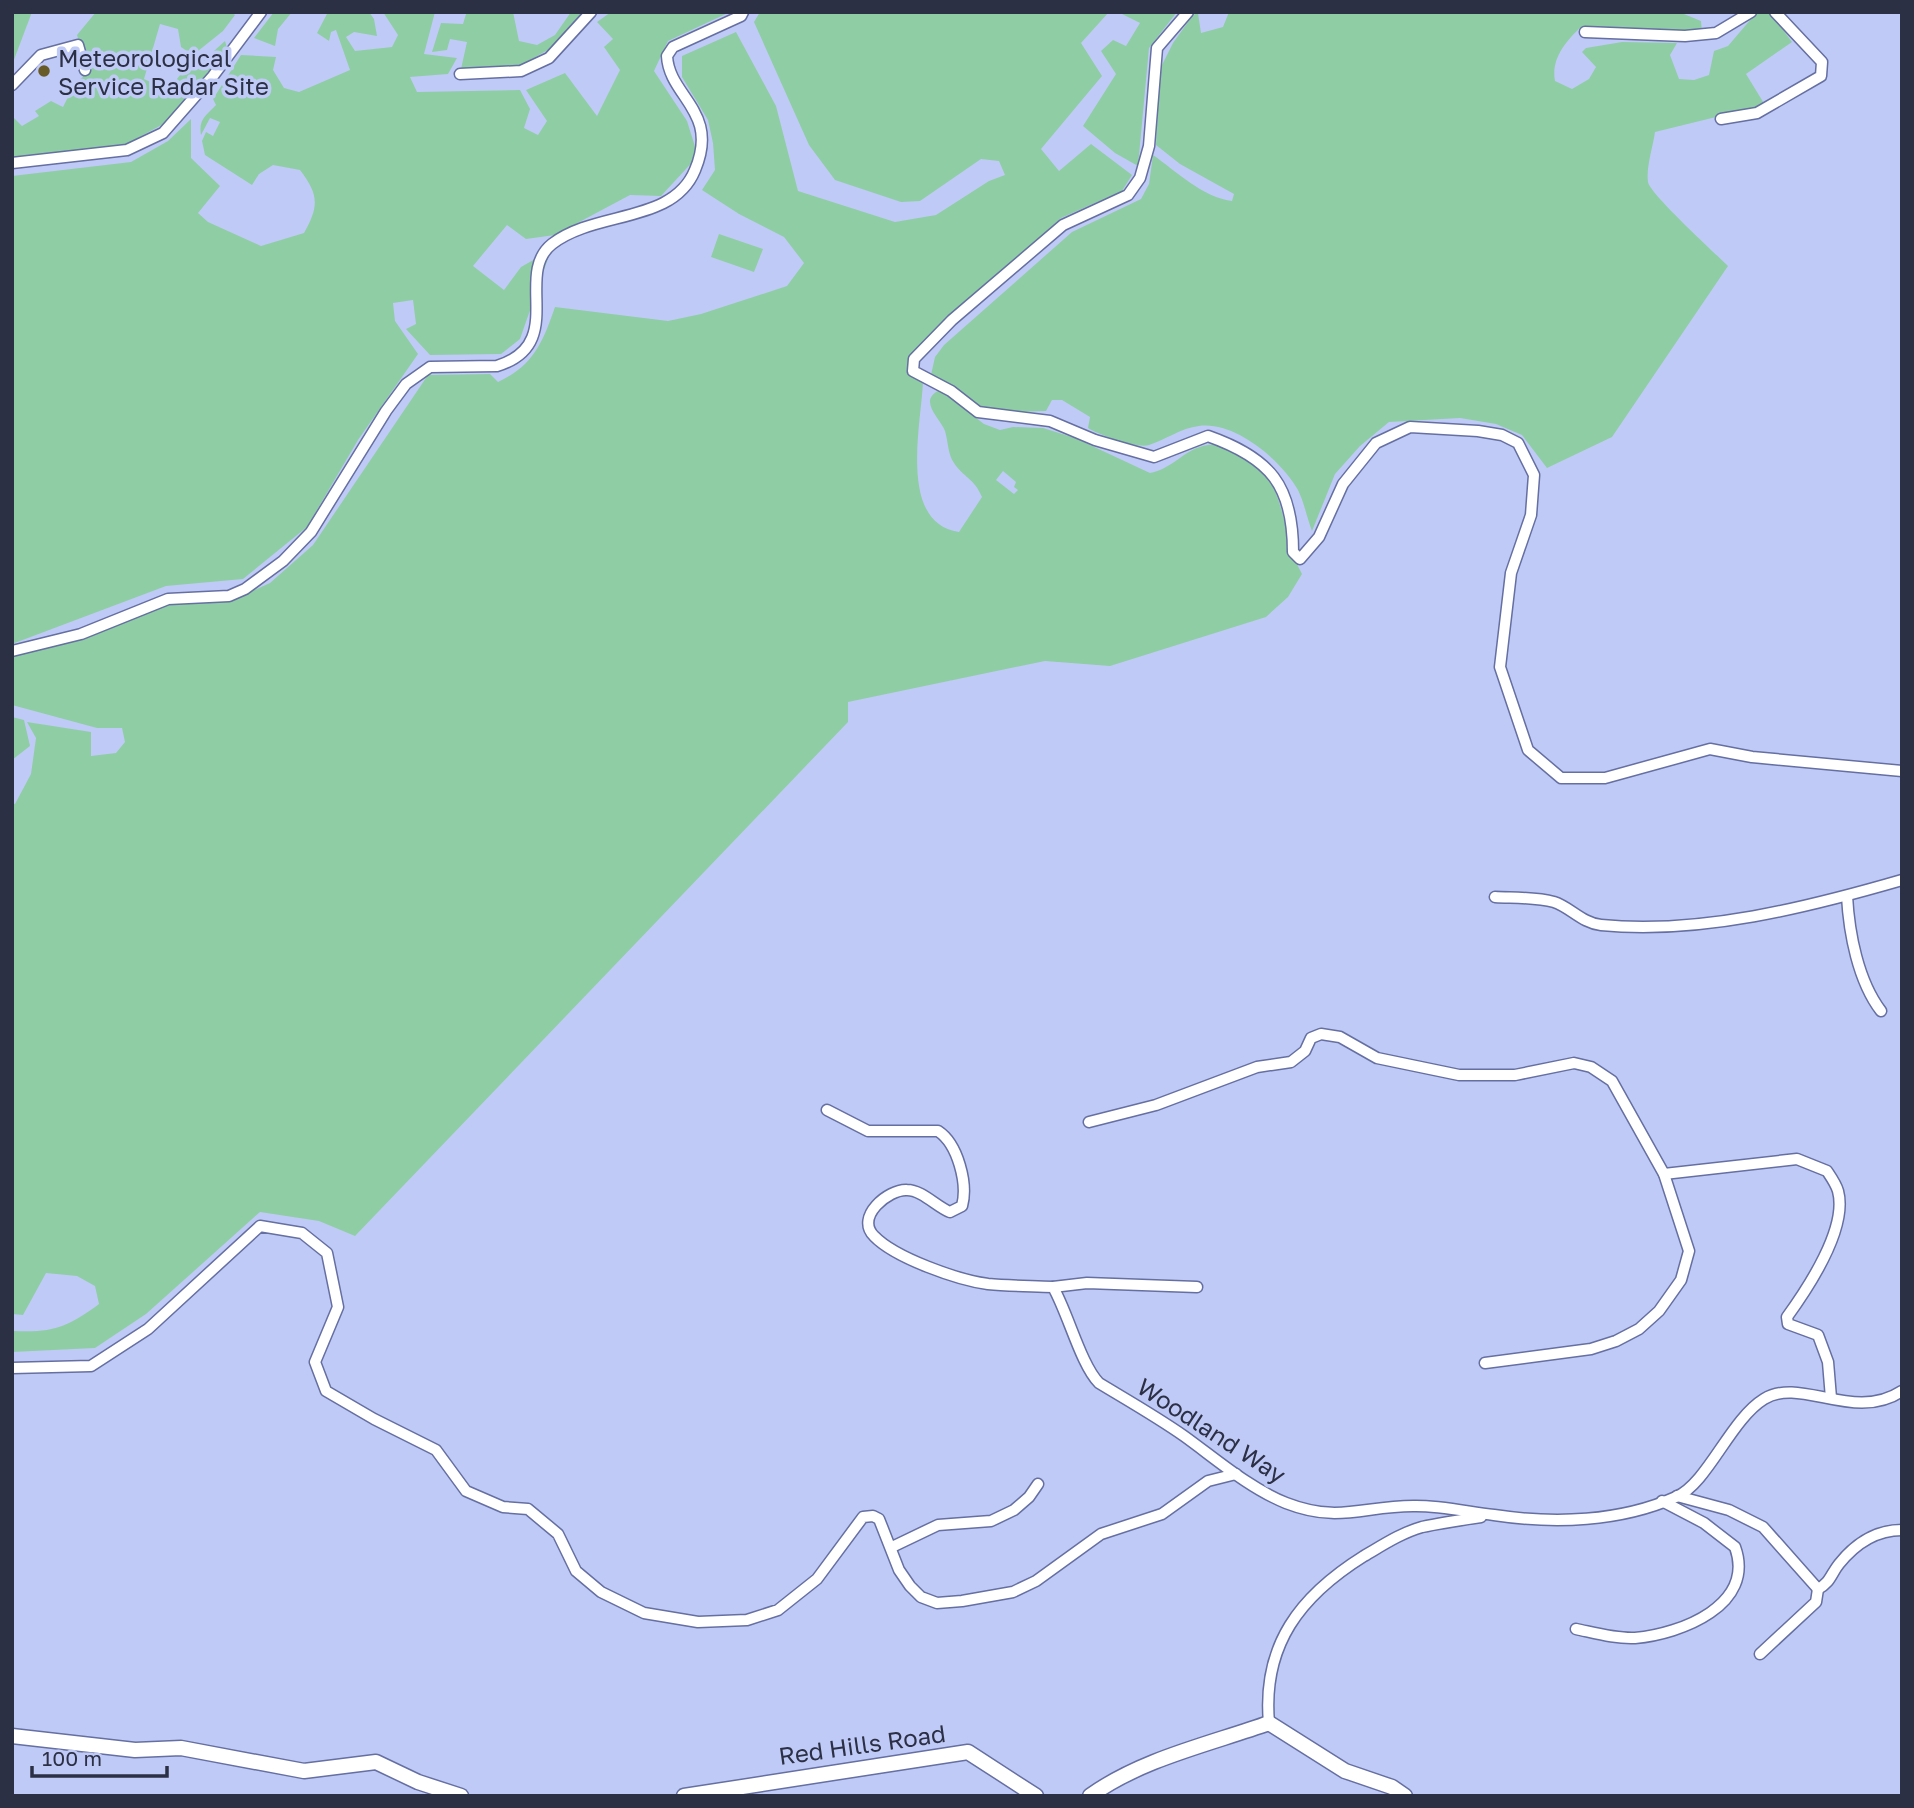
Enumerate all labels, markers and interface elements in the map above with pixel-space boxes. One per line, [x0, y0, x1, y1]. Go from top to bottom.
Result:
place label: Meteorological Service Radar Site [58, 43, 269, 100]
marker: Meteorological Service Radar Site [36, 63, 52, 79]
street label: Woodland Way [1132, 1371, 1292, 1489]
street label: Red Hills Road [777, 1718, 947, 1770]
scale bar [32, 1734, 166, 1778]
text: 100 m [42, 1745, 102, 1771]

